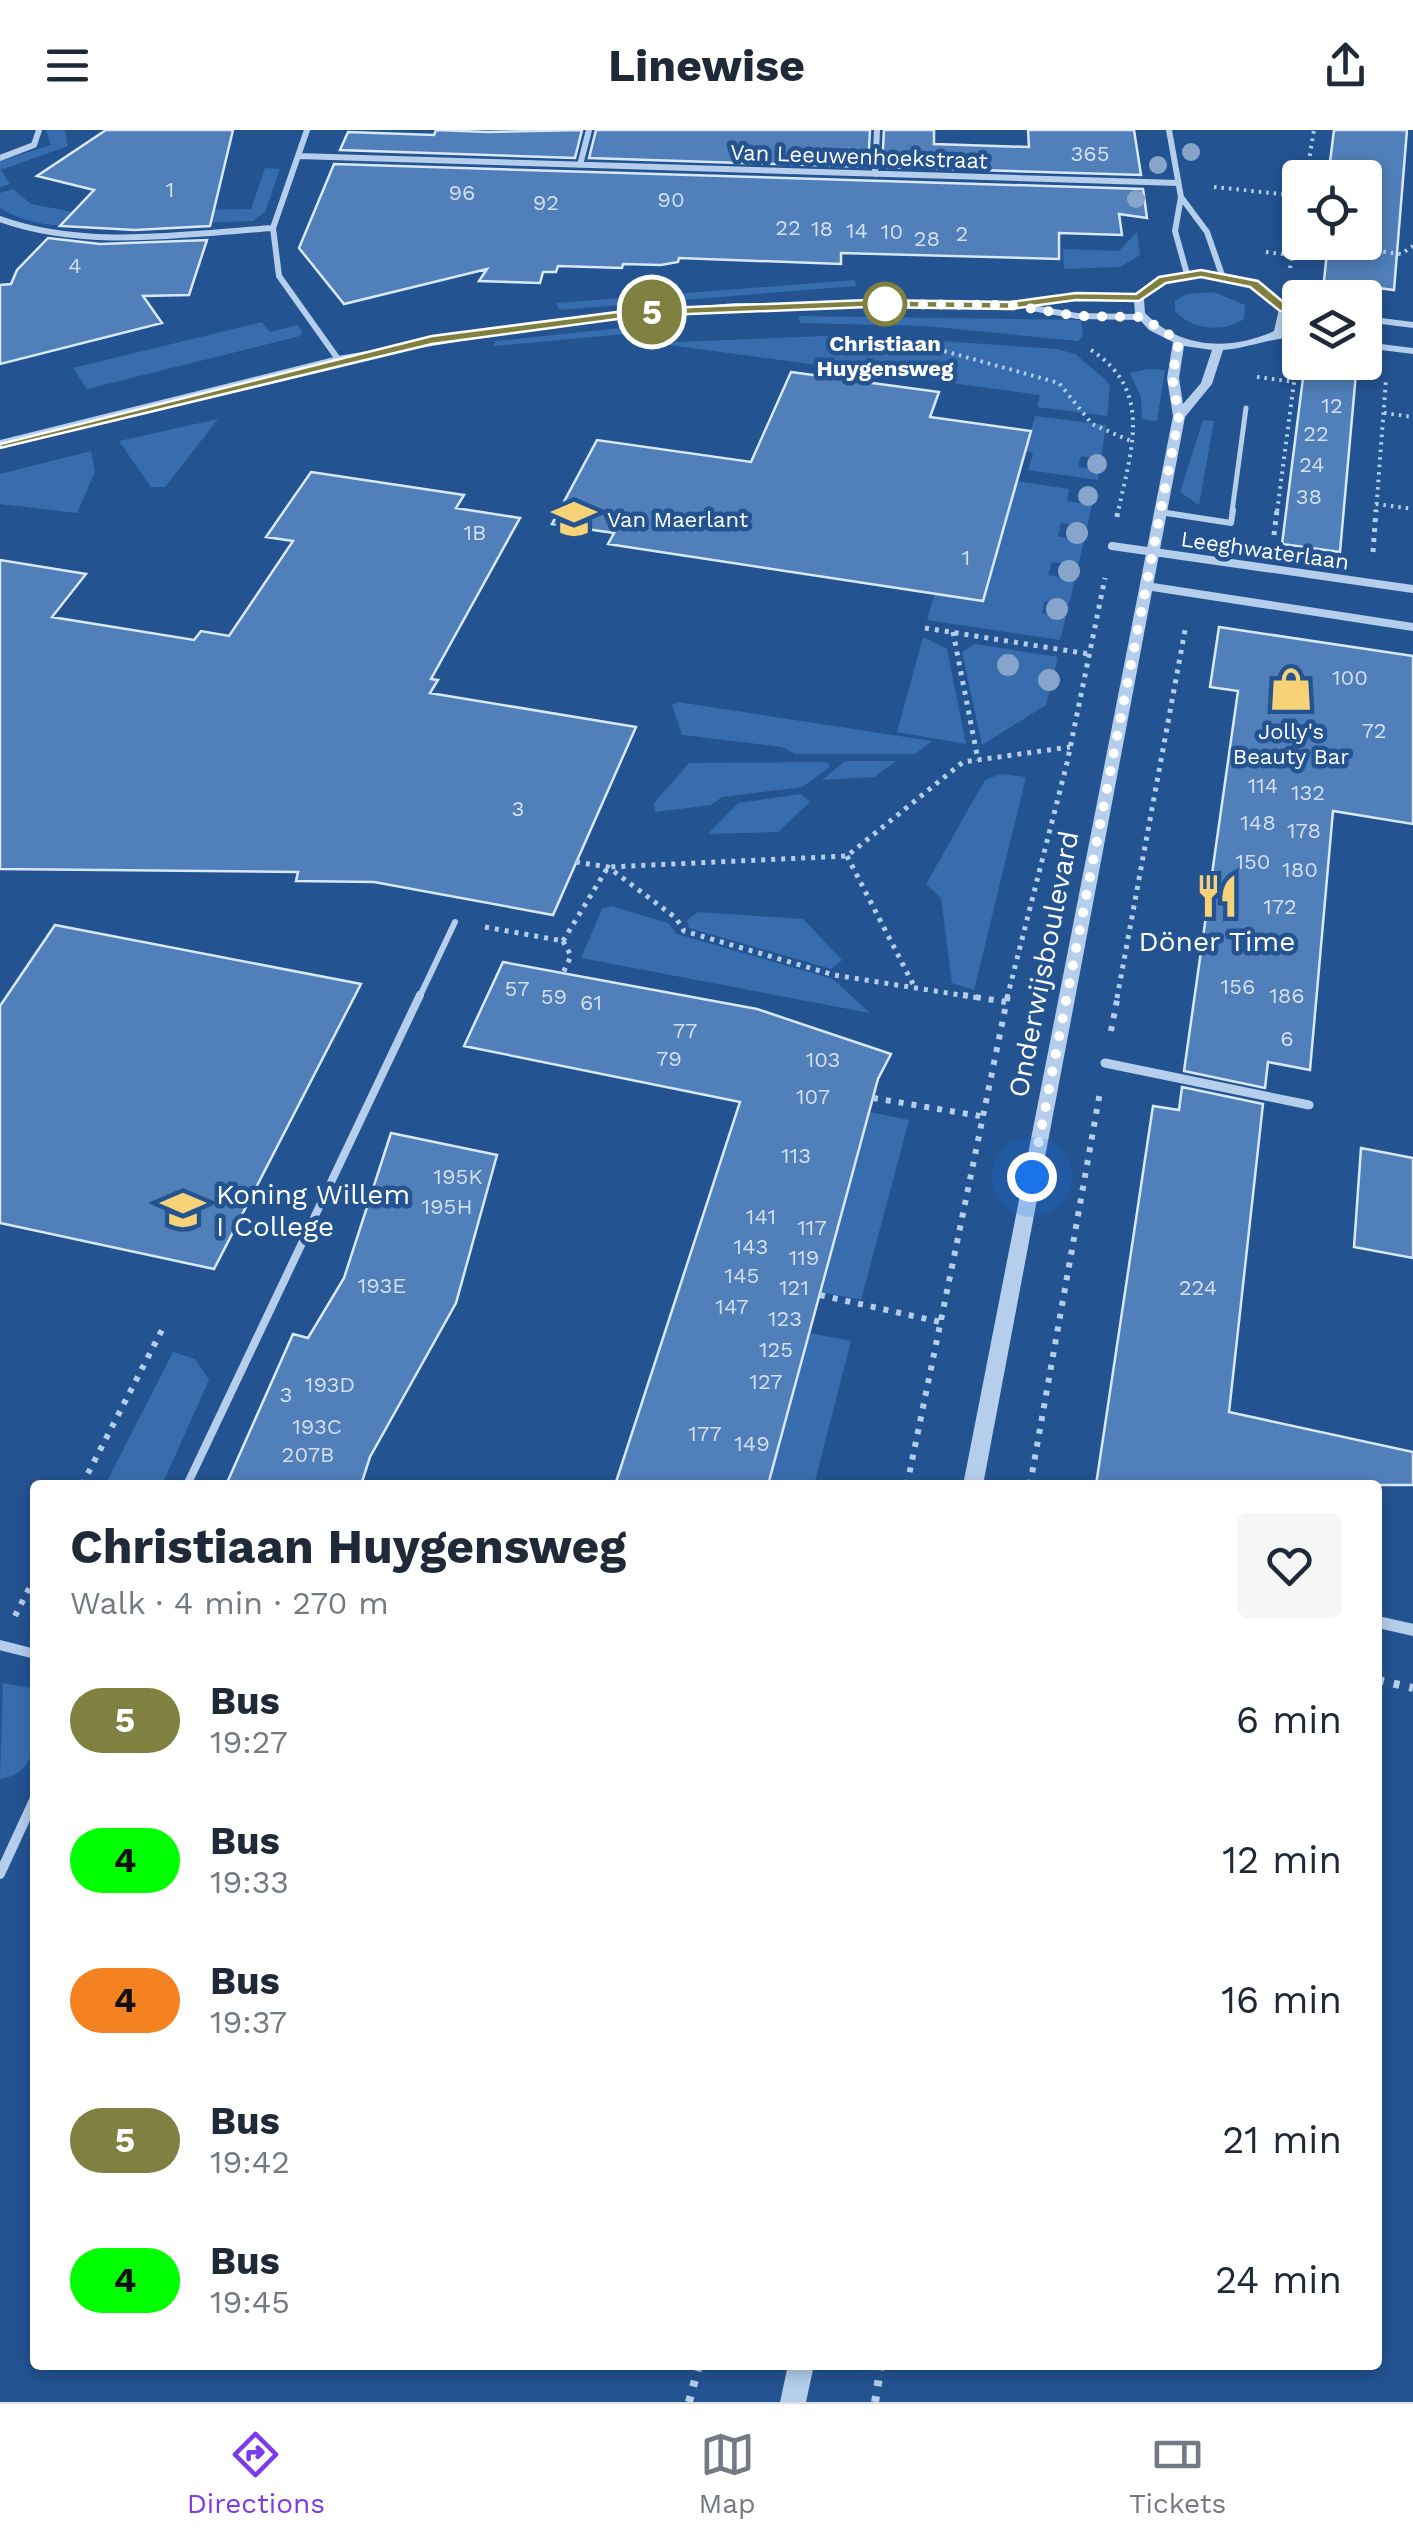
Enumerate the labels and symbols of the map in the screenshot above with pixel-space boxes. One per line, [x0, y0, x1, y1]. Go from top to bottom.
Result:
street label: Van Leeuwenhoekstraat [730, 140, 988, 173]
house number: 365 [1070, 141, 1110, 166]
house number: 1 [166, 177, 174, 202]
house number: 96 [449, 180, 475, 205]
house number: 90 [657, 187, 685, 212]
house number: 92 [533, 190, 559, 215]
house number: 22 [775, 215, 801, 240]
house number: 18 [811, 216, 833, 241]
house number: 14 [846, 218, 868, 243]
house number: 10 [881, 219, 903, 244]
house number: 2 [956, 221, 968, 246]
house number: 28 [914, 226, 940, 251]
house number: 4 [68, 253, 82, 278]
line badge: 5 [620, 280, 684, 344]
marker: Christiaan Huygensweg [864, 283, 906, 325]
place label: Christiaan Huygensweg [817, 331, 954, 381]
house number: 12 [1321, 393, 1343, 418]
house number: 22 [1303, 421, 1329, 446]
house number: 24 [1299, 452, 1325, 477]
house number: 38 [1296, 484, 1322, 509]
school or university icon: Van Maerlant [550, 495, 598, 543]
place label: Van Maerlant [607, 507, 748, 532]
house number: 1B [464, 520, 486, 545]
street label: Leeghwaterlaan [1179, 526, 1351, 575]
house number: 1 [962, 545, 970, 570]
shop icon: Jolly's Beauty Bar [1267, 665, 1315, 713]
house number: 100 [1332, 665, 1368, 690]
house number: 72 [1361, 718, 1387, 743]
place label: Jolly's Beauty Bar [1233, 719, 1349, 769]
house number: 114 [1248, 773, 1278, 798]
house number: 132 [1291, 780, 1325, 805]
house number: 3 [512, 796, 524, 821]
house number: 148 [1240, 810, 1276, 835]
house number: 178 [1287, 818, 1321, 843]
street label: Onderwijsboulevard [1001, 828, 1086, 1100]
house number: 150 [1235, 849, 1271, 874]
house number: 180 [1282, 857, 1318, 882]
restaurant icon: Döner Time [1193, 872, 1241, 920]
house number: 172 [1263, 894, 1297, 919]
place label: Döner Time [1139, 925, 1295, 958]
house number: 156 [1221, 974, 1255, 999]
house number: 57 [504, 976, 530, 1001]
house number: 186 [1269, 983, 1305, 1008]
house number: 59 [541, 984, 567, 1009]
house number: 61 [580, 990, 602, 1015]
house number: 77 [673, 1018, 697, 1043]
house number: 6 [1280, 1026, 1294, 1051]
house number: 79 [656, 1046, 682, 1071]
house number: 103 [806, 1047, 840, 1072]
house number: 107 [796, 1084, 830, 1109]
house number: 113 [781, 1143, 811, 1168]
your location [1007, 1152, 1057, 1202]
house number: 195K [433, 1164, 483, 1189]
place label: Koning Willem I College [216, 1178, 410, 1243]
school or university icon: Koning Willem I College [159, 1186, 207, 1234]
house number: 195H [421, 1194, 473, 1219]
house number: 141 [746, 1204, 776, 1229]
house number: 117 [797, 1215, 827, 1240]
house number: 143 [734, 1234, 768, 1259]
house number: 119 [789, 1245, 819, 1270]
house number: 145 [725, 1263, 759, 1288]
house number: 193E [358, 1273, 406, 1298]
house number: 121 [779, 1275, 809, 1300]
house number: 224 [1179, 1275, 1217, 1300]
house number: 147 [715, 1294, 749, 1319]
house number: 123 [768, 1306, 802, 1331]
house number: 125 [759, 1337, 793, 1362]
house number: 127 [749, 1369, 783, 1394]
house number: 193D [305, 1372, 355, 1397]
house number: 3 [280, 1382, 292, 1407]
house number: 193C [292, 1414, 342, 1439]
house number: 177 [688, 1421, 722, 1446]
house number: 149 [734, 1431, 770, 1456]
house number: 207B [282, 1442, 334, 1467]

